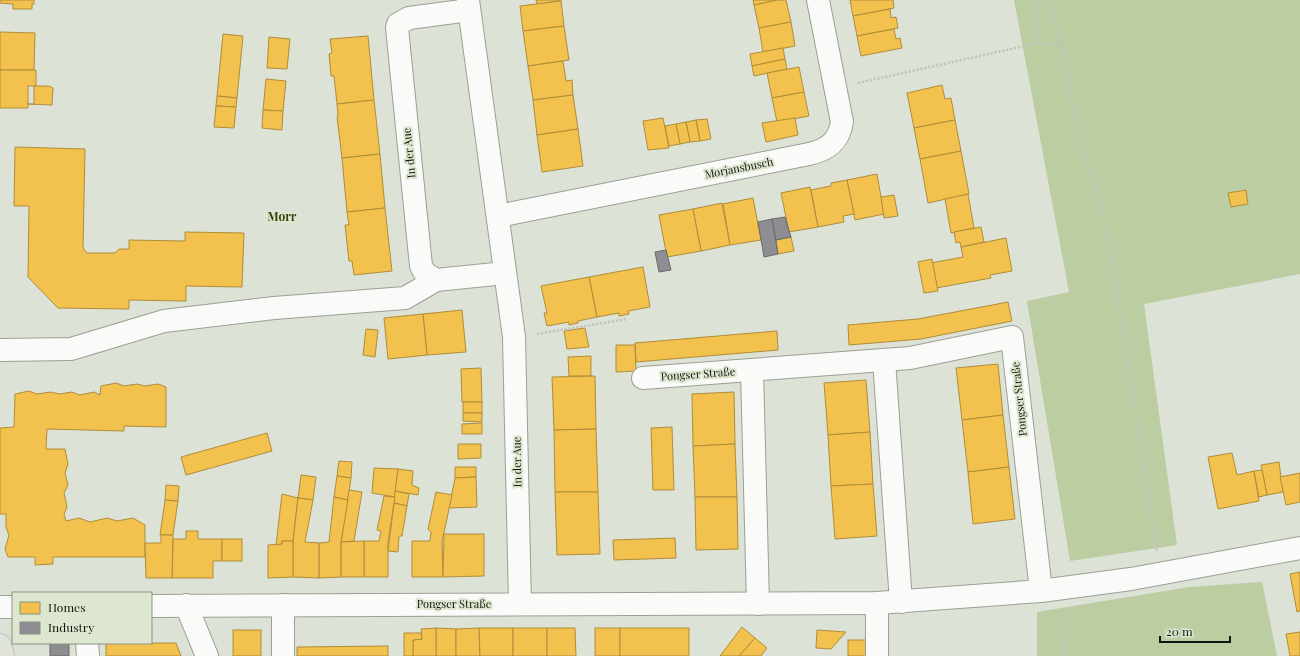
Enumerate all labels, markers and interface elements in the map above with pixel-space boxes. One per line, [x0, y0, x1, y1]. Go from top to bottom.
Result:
street label: In der Aue [398, 127, 419, 179]
street label: Morjansbusch [703, 153, 775, 182]
district label: Morr [268, 208, 297, 224]
street label: Pongser Straße [1007, 361, 1030, 437]
street label: Pongser Straße [660, 363, 736, 384]
street label: In der Aue [509, 436, 524, 487]
legend [12, 592, 152, 644]
street label: Pongser Straße [417, 596, 492, 611]
text: Homes [48, 599, 86, 615]
scale bar [1160, 618, 1230, 644]
text: Industry [48, 619, 94, 635]
text: 20 m [1166, 623, 1193, 639]

